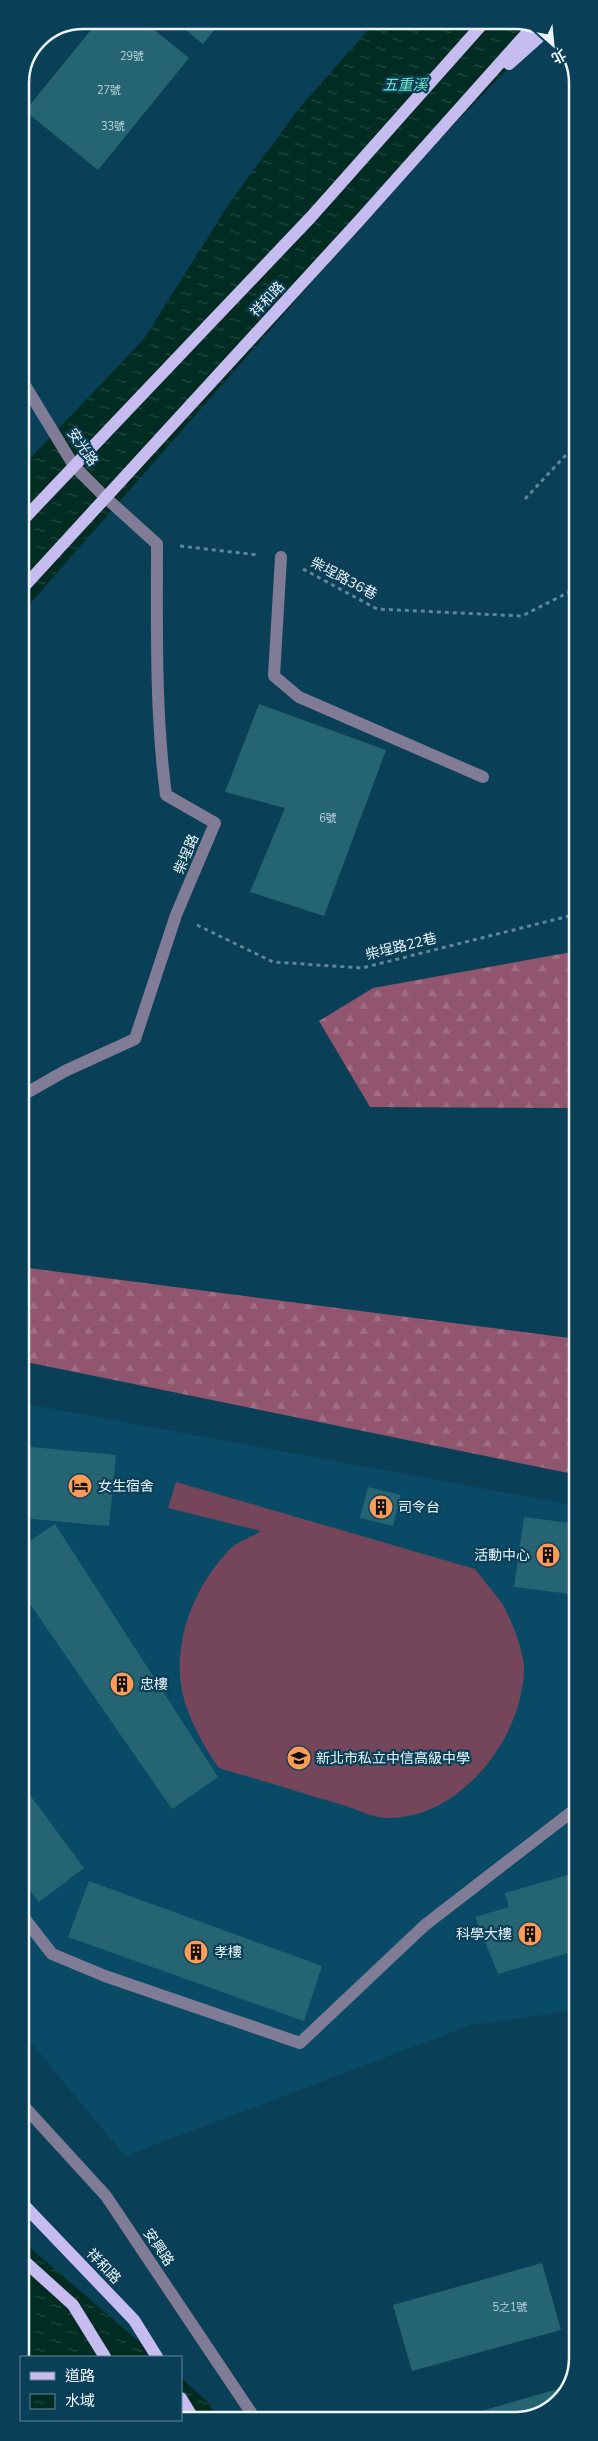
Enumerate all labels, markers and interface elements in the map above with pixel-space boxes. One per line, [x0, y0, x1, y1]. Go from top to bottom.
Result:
north arrow [528, 20, 578, 70]
text: 北 [548, 44, 569, 68]
house number: 29號 [120, 49, 144, 64]
water label: 五重溪 [382, 75, 429, 95]
house number: 27號 [97, 83, 121, 98]
house number: 33號 [101, 119, 125, 134]
street label: 祥和路 [246, 278, 289, 321]
street label: 安光路 [63, 425, 102, 470]
street label: 柴埕路36巷 [307, 553, 380, 604]
house number: 6號 [319, 811, 337, 826]
street label: 柴埕路 [170, 831, 203, 877]
street label: 柴埕路22巷 [363, 928, 439, 965]
hotel icon: 女生宿舍 [67, 1473, 93, 1499]
place label: 女生宿舍 [98, 1477, 154, 1496]
building icon: 司令台 [368, 1494, 394, 1520]
place label: 司令台 [398, 1498, 440, 1517]
building icon: 活動中心 [535, 1542, 561, 1568]
place label: 活動中心 [474, 1546, 530, 1565]
building icon: 忠樓 [109, 1671, 135, 1697]
place label: 忠樓 [140, 1675, 168, 1694]
school or university icon: 新北市私立中信高級中學 [286, 1745, 312, 1771]
place label: 新北市私立中信高級中學 [316, 1749, 470, 1768]
building icon: 科學大樓 [517, 1921, 543, 1947]
place label: 科學大樓 [456, 1925, 512, 1944]
building icon: 孝樓 [183, 1939, 209, 1965]
place label: 孝樓 [214, 1943, 242, 1962]
street label: 安興路 [139, 2225, 178, 2270]
street label: 祥和路 [82, 2245, 125, 2288]
house number: 5之1號 [492, 2300, 528, 2315]
legend [20, 2356, 182, 2421]
text: 道路 [65, 2366, 95, 2386]
text: 水域 [65, 2391, 95, 2411]

